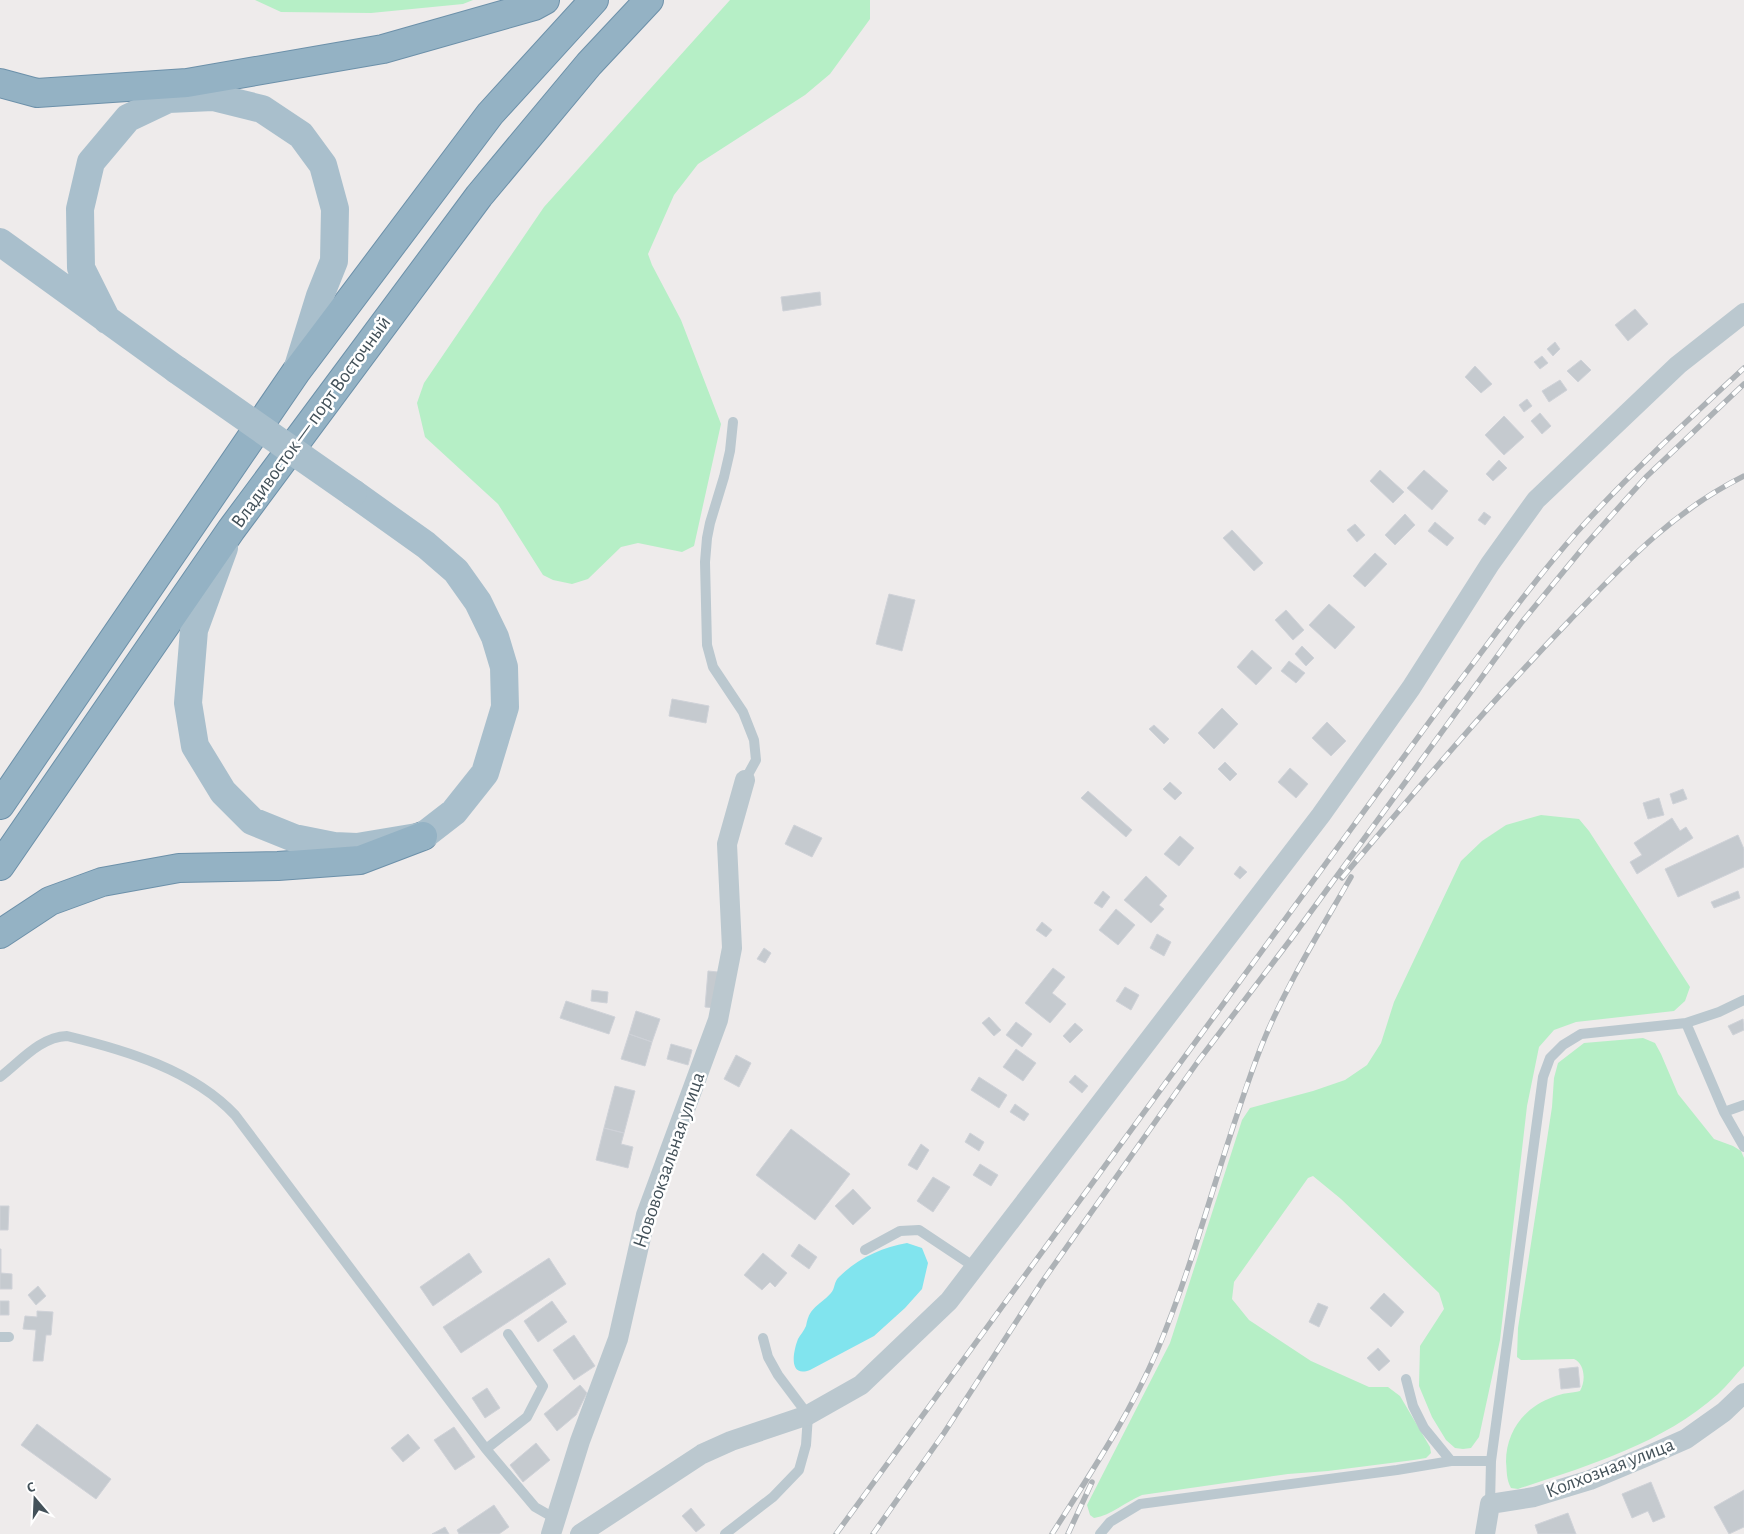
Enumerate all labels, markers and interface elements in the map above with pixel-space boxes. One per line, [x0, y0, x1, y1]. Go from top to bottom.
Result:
street label: Владивосток — порт Восточный [228, 312, 394, 532]
street label: Нововокзальная улица [630, 1070, 708, 1250]
street label: Колхозная улица [1543, 1434, 1677, 1502]
north arrow [10, 1474, 60, 1524]
text: С [25, 1480, 37, 1496]

